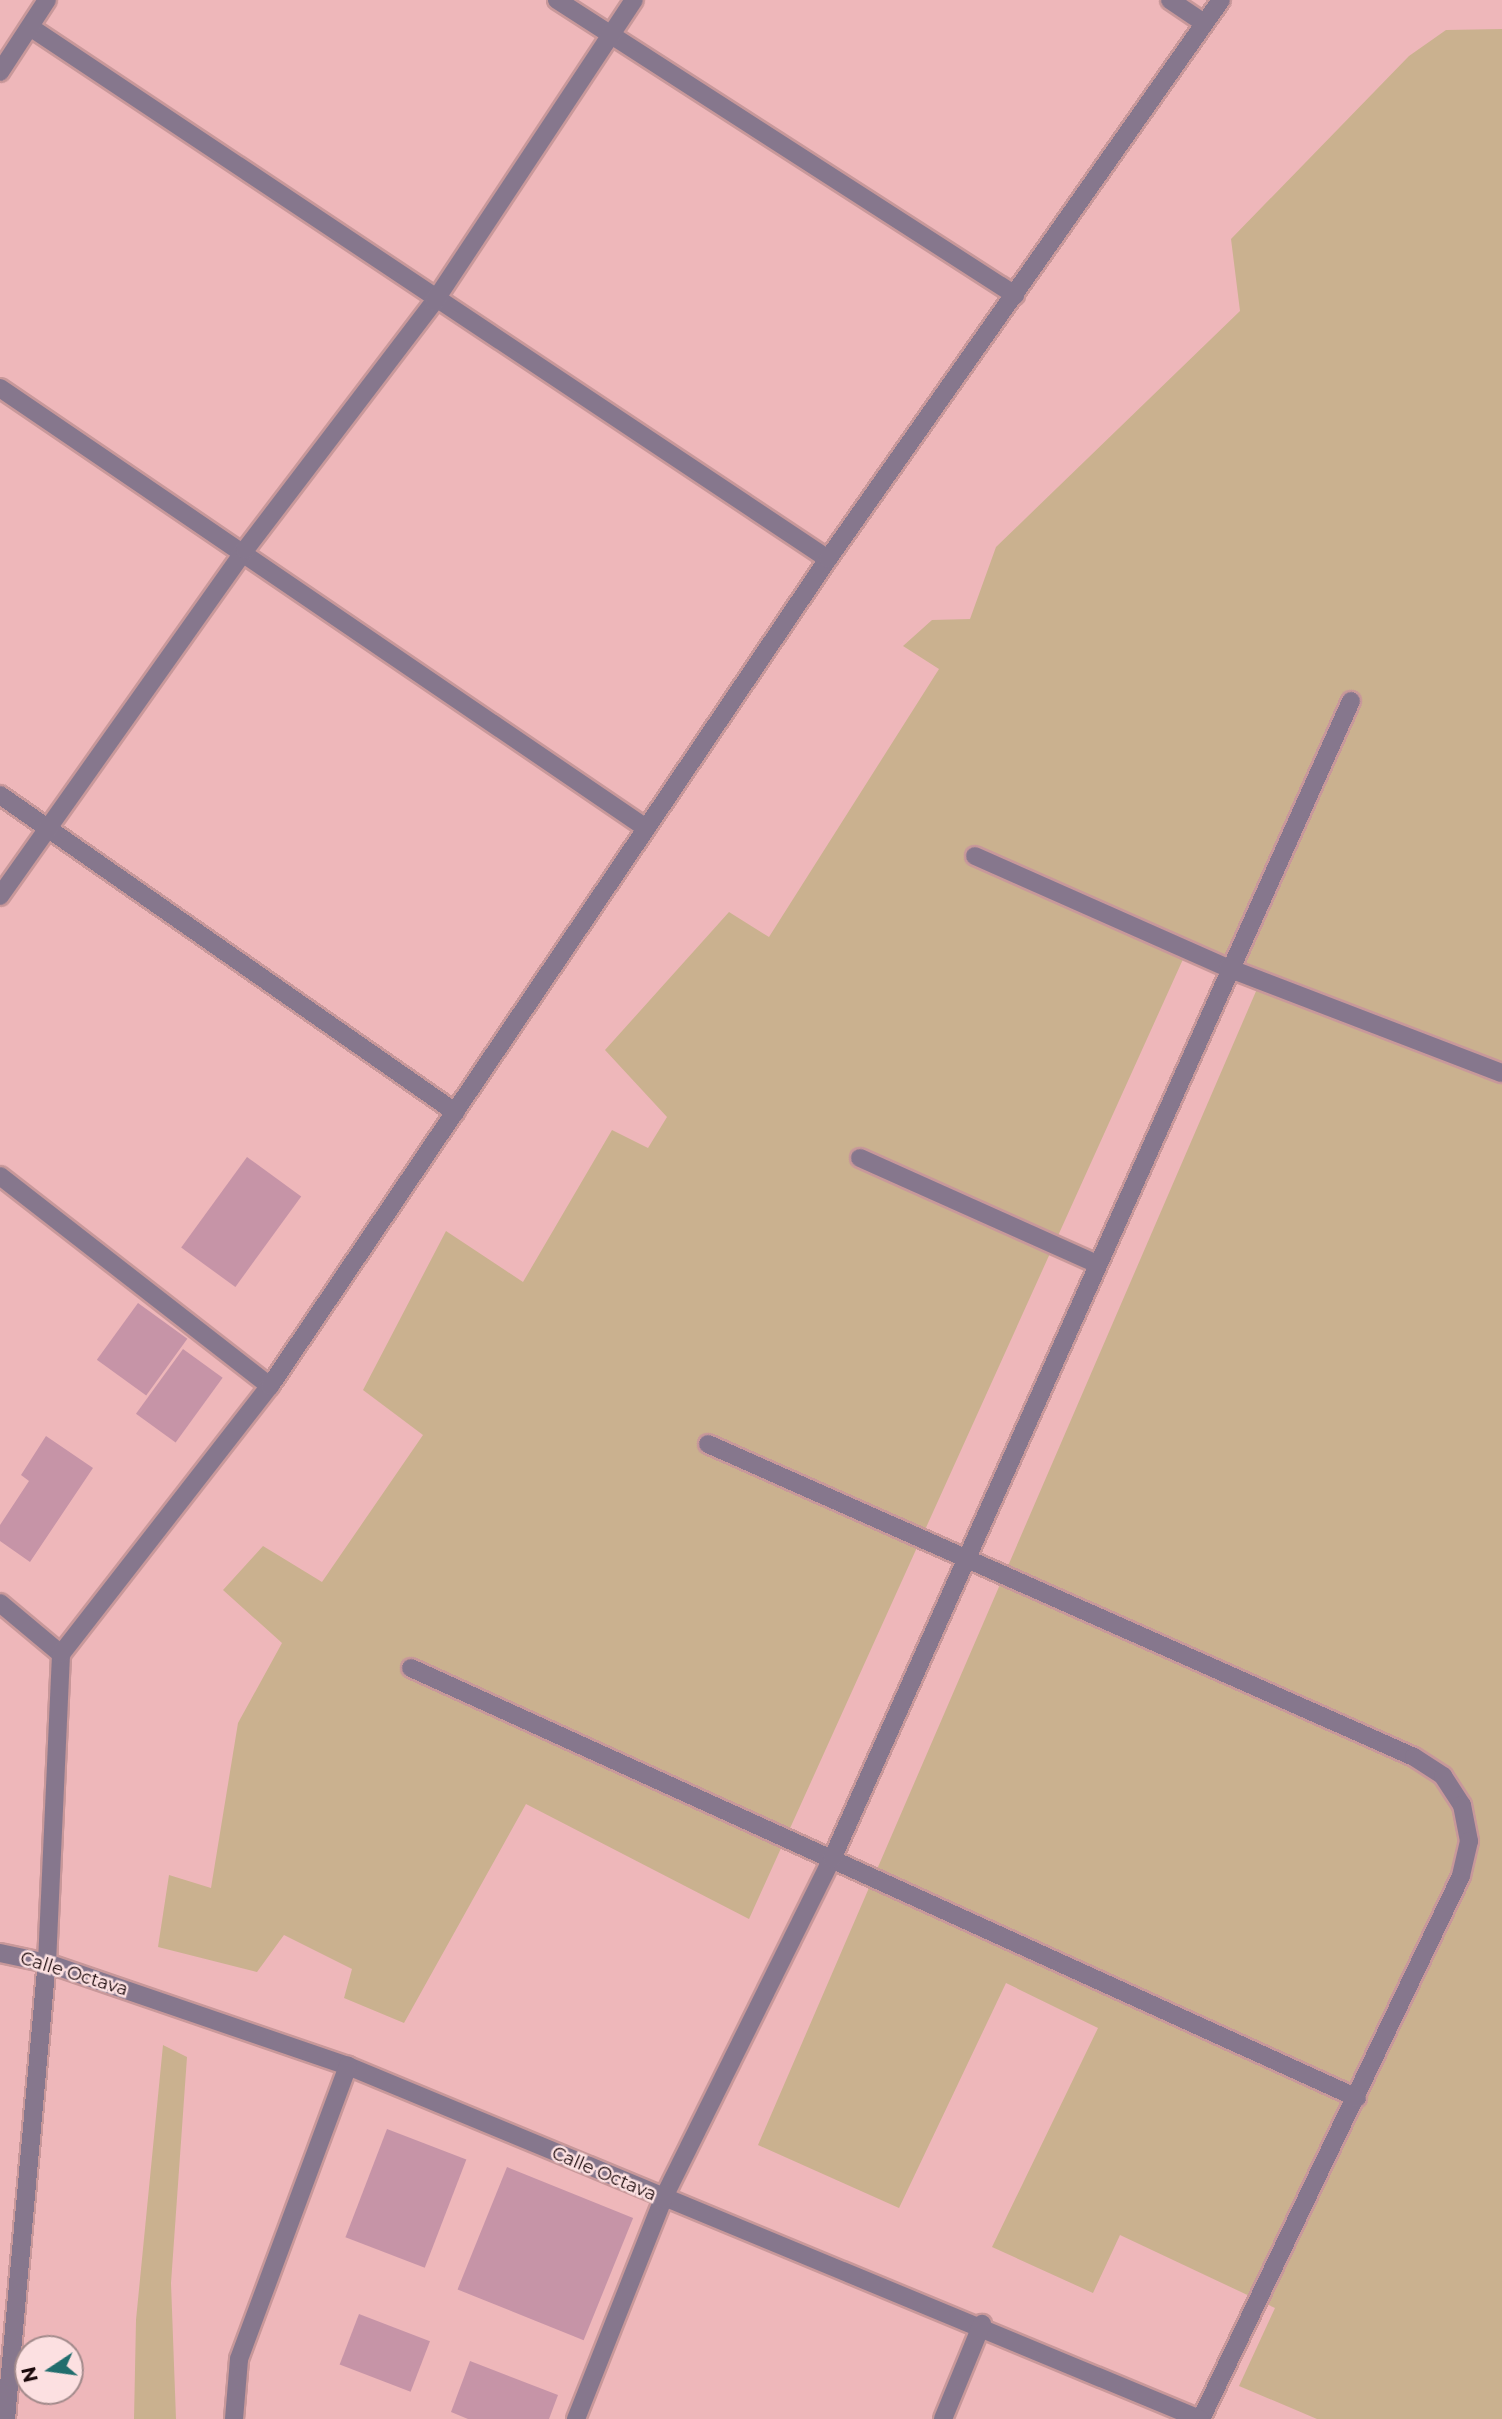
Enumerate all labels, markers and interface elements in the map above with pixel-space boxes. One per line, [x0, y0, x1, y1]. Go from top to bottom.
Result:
street label: Calle Octava [18, 1947, 130, 2001]
street label: Calle Octava [549, 2142, 659, 2206]
north arrow [14, 2335, 84, 2405]
text: N [17, 2364, 43, 2384]

